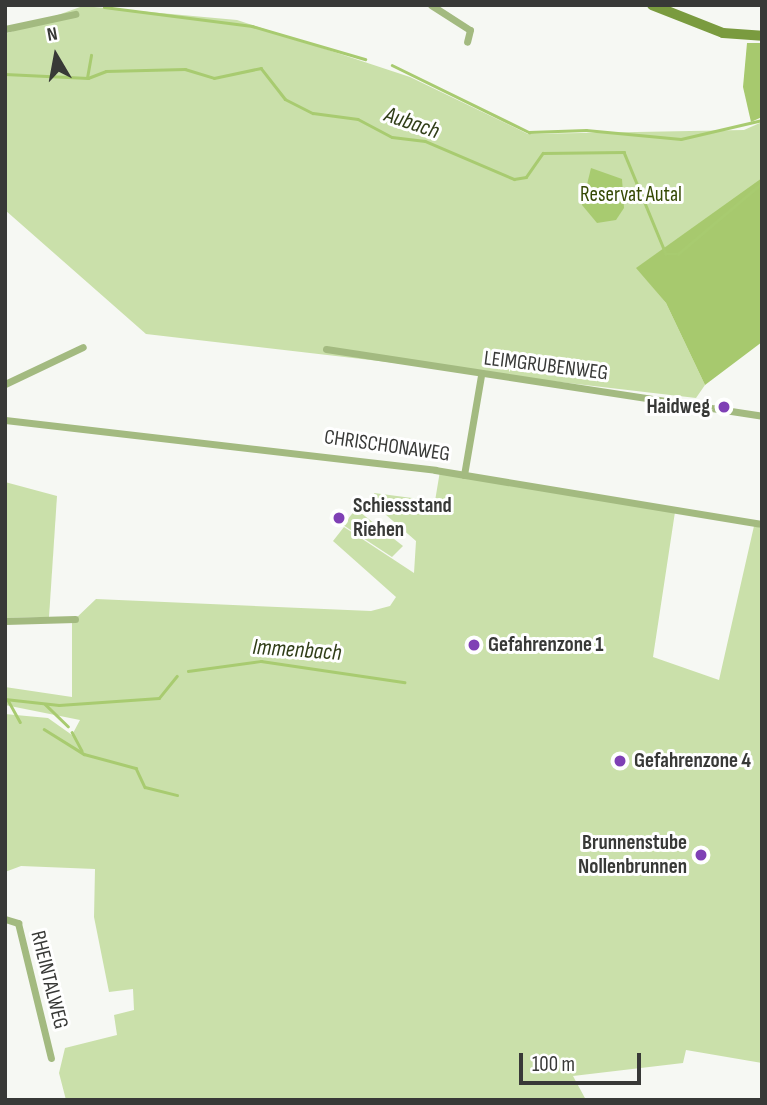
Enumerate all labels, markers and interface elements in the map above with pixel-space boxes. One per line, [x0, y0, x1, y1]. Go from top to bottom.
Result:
north arrow [21, 21, 91, 91]
text: N [45, 23, 59, 47]
water label: Aubach [381, 101, 443, 145]
park label: Reservat Autal [580, 182, 682, 208]
street label: LEIMGRUBENWEG [482, 346, 610, 386]
place label: Haidweg [646, 394, 710, 420]
marker: Haidweg [716, 399, 732, 415]
street label: CHRISCHONAWEG [322, 425, 452, 467]
place label: Schiessstand Riehen [353, 493, 452, 543]
marker: Schiessstand Riehen [331, 510, 347, 526]
place label: Gefahrenzone 1 [488, 632, 604, 658]
water label: Immenbach [251, 633, 343, 667]
marker: Gefahrenzone 1 [466, 637, 482, 653]
place label: Gefahrenzone 4 [634, 748, 751, 774]
marker: Gefahrenzone 4 [612, 753, 628, 769]
place label: Brunnenstube Nollenbrunnen [578, 830, 687, 880]
marker: Brunnenstube Nollenbrunnen [693, 847, 709, 863]
street label: RHEINTALWEG [25, 928, 73, 1032]
scale bar [522, 1038, 644, 1082]
text: 100 m [532, 1052, 575, 1077]

